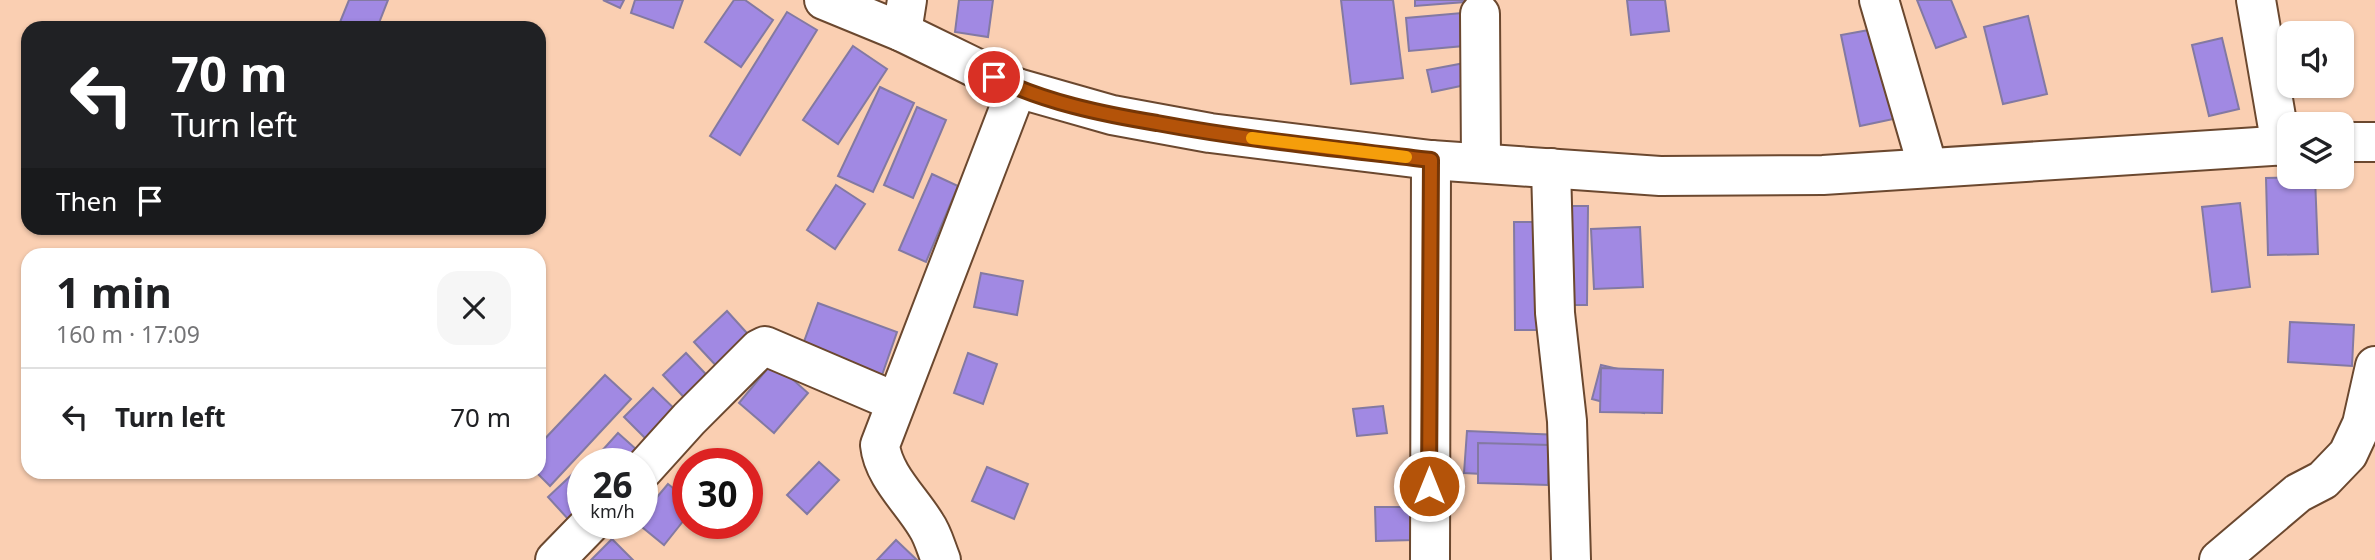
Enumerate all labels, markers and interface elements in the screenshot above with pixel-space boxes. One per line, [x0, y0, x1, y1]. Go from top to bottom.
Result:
map controls [2277, 21, 2354, 189]
button: sound [2277, 21, 2354, 98]
text: 70 m [171, 40, 288, 106]
pin [964, 47, 1024, 107]
icon: left [56, 49, 147, 140]
icon: arrive [975, 58, 1013, 96]
text: Turn left [171, 103, 297, 146]
button: layers [2277, 112, 2354, 189]
icon: arrive [131, 182, 169, 220]
text: Then [56, 183, 117, 219]
text: 1 min [56, 263, 172, 320]
button: close [437, 271, 511, 345]
text: 160 m · 17:09 [56, 318, 200, 350]
icon: left [56, 398, 94, 436]
text: Turn left [115, 399, 226, 435]
text: 70 m [450, 399, 511, 435]
speed limit sign: 30 [672, 448, 763, 539]
position arrow [1392, 449, 1466, 523]
text: 26 [592, 461, 633, 508]
text: km/h [590, 499, 635, 523]

